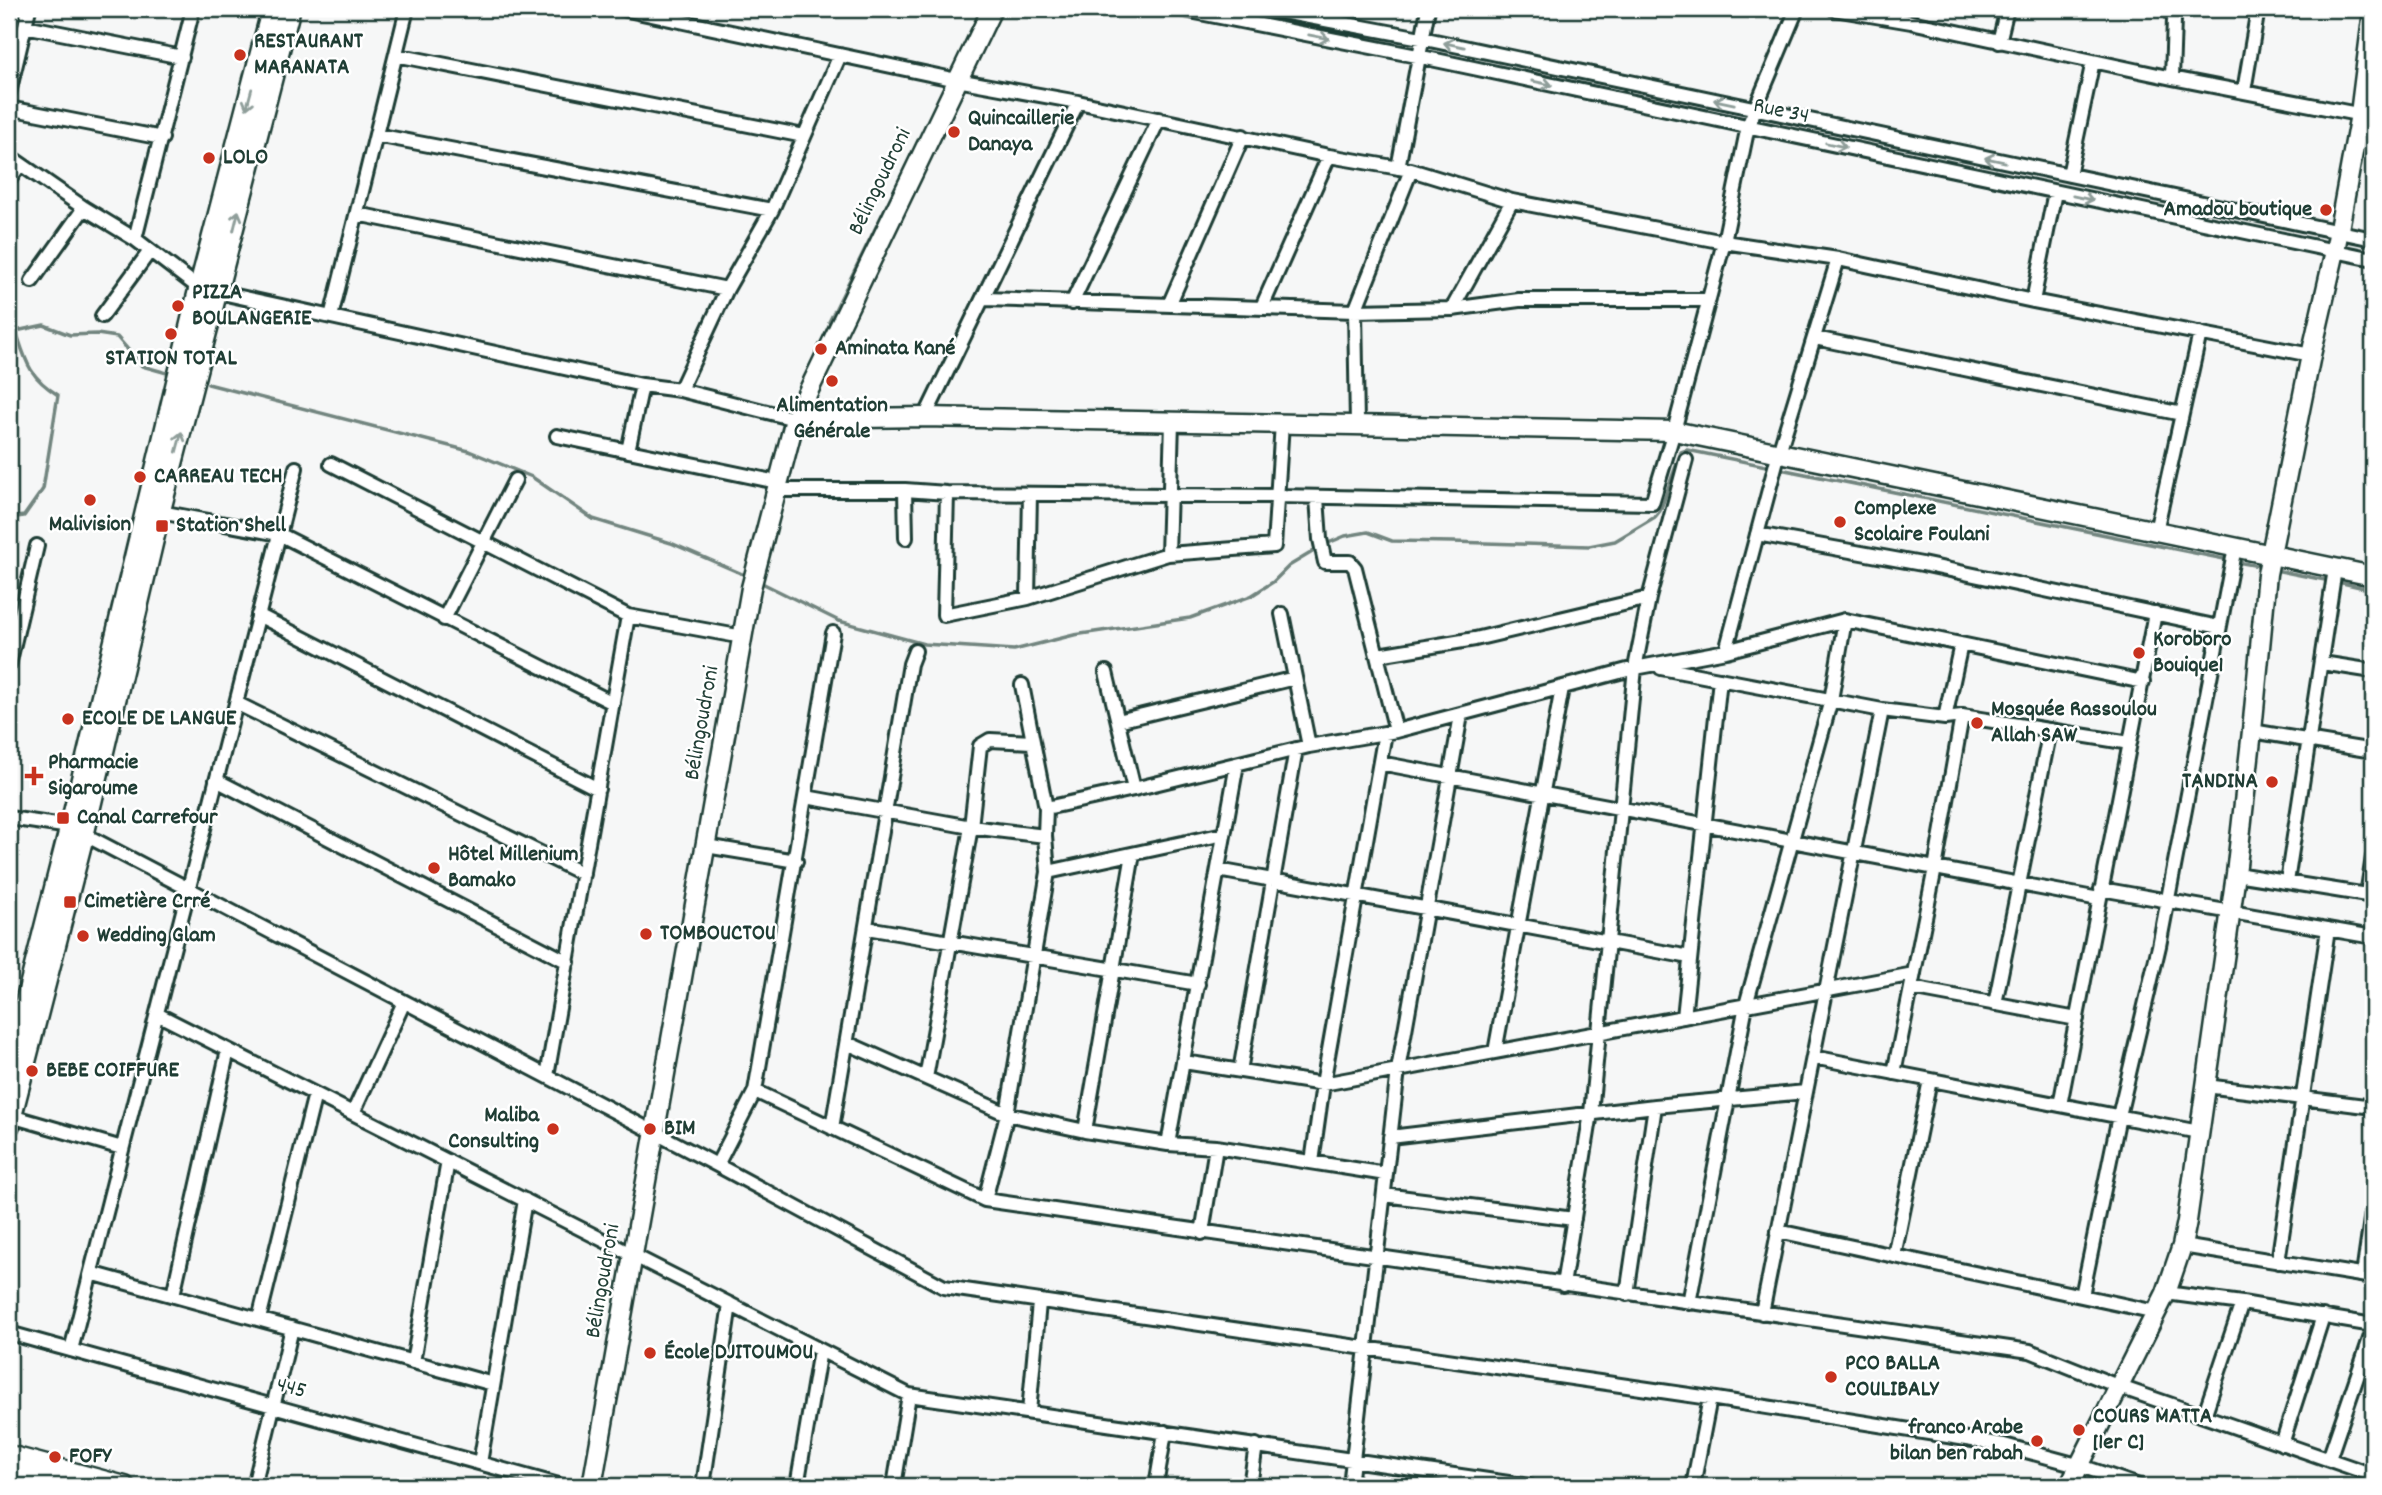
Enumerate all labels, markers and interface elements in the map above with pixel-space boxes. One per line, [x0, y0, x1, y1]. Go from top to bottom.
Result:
place label: RESTAURANT MARANATA [254, 26, 364, 85]
one-way arrow [1307, 30, 1330, 44]
one-way arrow [1443, 37, 1466, 51]
marker: RESTAURANT MARANATA [232, 47, 248, 63]
one-way arrow [1530, 76, 1553, 90]
one-way arrow [242, 87, 255, 109]
street label: Rue 34 [1750, 90, 1812, 134]
one-way arrow [1713, 94, 1736, 108]
place label: Quincaillerie Danaya [968, 103, 1074, 162]
street label: Bélingoudroni [841, 123, 921, 241]
marker: Quincaillerie Danaya [946, 124, 962, 140]
one-way arrow [1824, 139, 1847, 152]
place label: LOLO [223, 142, 268, 175]
marker: LOLO [201, 150, 217, 166]
one-way arrow [1984, 152, 2007, 166]
one-way arrow [2071, 191, 2094, 205]
place label: Amadou boutique [2164, 194, 2312, 227]
marker: Amadou boutique [2318, 202, 2334, 218]
one-way arrow [230, 211, 243, 233]
place label: PIZZA BOULANGERIE [192, 277, 312, 336]
marker: PIZZA BOULANGERIE [170, 298, 186, 314]
marker: STATION TOTAL [163, 326, 179, 342]
place label: Aminata Kané [835, 333, 956, 366]
marker: Aminata Kané [813, 341, 829, 357]
place label: STATION TOTAL [105, 343, 237, 376]
marker: Alimentation Générale [824, 373, 840, 389]
place label: Alimentation Générale [776, 390, 888, 449]
one-way arrow [173, 431, 186, 454]
place label: CARREAU TECH [154, 461, 282, 494]
marker: CARREAU TECH [132, 469, 148, 485]
marker: Malivision [82, 492, 98, 508]
place label: Complexe Scolaire Foulani [1854, 493, 1990, 552]
place label: Malivision [49, 509, 132, 542]
place label: Station Shell [176, 510, 287, 543]
marker: Complexe Scolaire Foulani [1832, 514, 1848, 530]
marker: Station Shell [154, 518, 170, 534]
place label: Koroboro Bouique1 [2153, 624, 2232, 683]
marker: Koroboro Bouique1 [2131, 645, 2147, 661]
street label: Bélingoudroni [677, 663, 729, 783]
place label: Mosquée Rassoulou Allah SAW [1991, 694, 2157, 753]
place label: ECOLE DE LANGUE [82, 703, 237, 736]
marker: ECOLE DE LANGUE [60, 711, 76, 727]
marker: Mosquée Rassoulou Allah SAW [1969, 715, 1985, 731]
place label: Pharmacie Sigaroume [48, 747, 138, 806]
place label: TANDINA [2182, 766, 2258, 799]
marker: Pharmacie Sigaroume [26, 768, 42, 784]
marker: TANDINA [2264, 774, 2280, 790]
place label: Canal Carrefour [77, 802, 218, 835]
marker: Canal Carrefour [55, 810, 71, 826]
place label: Hôtel Millenium Bamako [448, 839, 579, 898]
marker: Hôtel Millenium Bamako [426, 860, 442, 876]
place label: Cimetière Crré [84, 886, 210, 919]
marker: Cimetière Crré [62, 894, 78, 910]
place label: TOMBOUCTOU [660, 918, 776, 951]
place label: Wedding Glam [97, 920, 216, 953]
marker: TOMBOUCTOU [638, 926, 654, 942]
marker: Wedding Glam [75, 928, 91, 944]
place label: BEBE COIFFURE [46, 1055, 179, 1088]
marker: BEBE COIFFURE [24, 1063, 40, 1079]
place label: Maliba Consulting [448, 1100, 540, 1159]
place label: BIM [664, 1113, 696, 1146]
marker: Maliba Consulting [545, 1121, 561, 1137]
marker: BIM [642, 1121, 658, 1137]
street label: Bélingoudroni [578, 1221, 630, 1341]
place label: École DJITOUMOU [664, 1337, 813, 1370]
marker: École DJITOUMOU [642, 1345, 658, 1361]
place label: PCO BALLA COULIBALY [1845, 1348, 1940, 1407]
street label: 445 [272, 1369, 310, 1409]
marker: PCO BALLA COULIBALY [1823, 1369, 1839, 1385]
place label: COURS MATTA [1er C] [2093, 1401, 2212, 1460]
place label: franco Arabe bilan ben rabah [1890, 1412, 2023, 1471]
marker: COURS MATTA [1er C] [2071, 1422, 2087, 1438]
marker: franco Arabe bilan ben rabah [2029, 1433, 2045, 1449]
place label: FOFY [69, 1441, 113, 1474]
marker: FOFY [47, 1449, 63, 1465]

